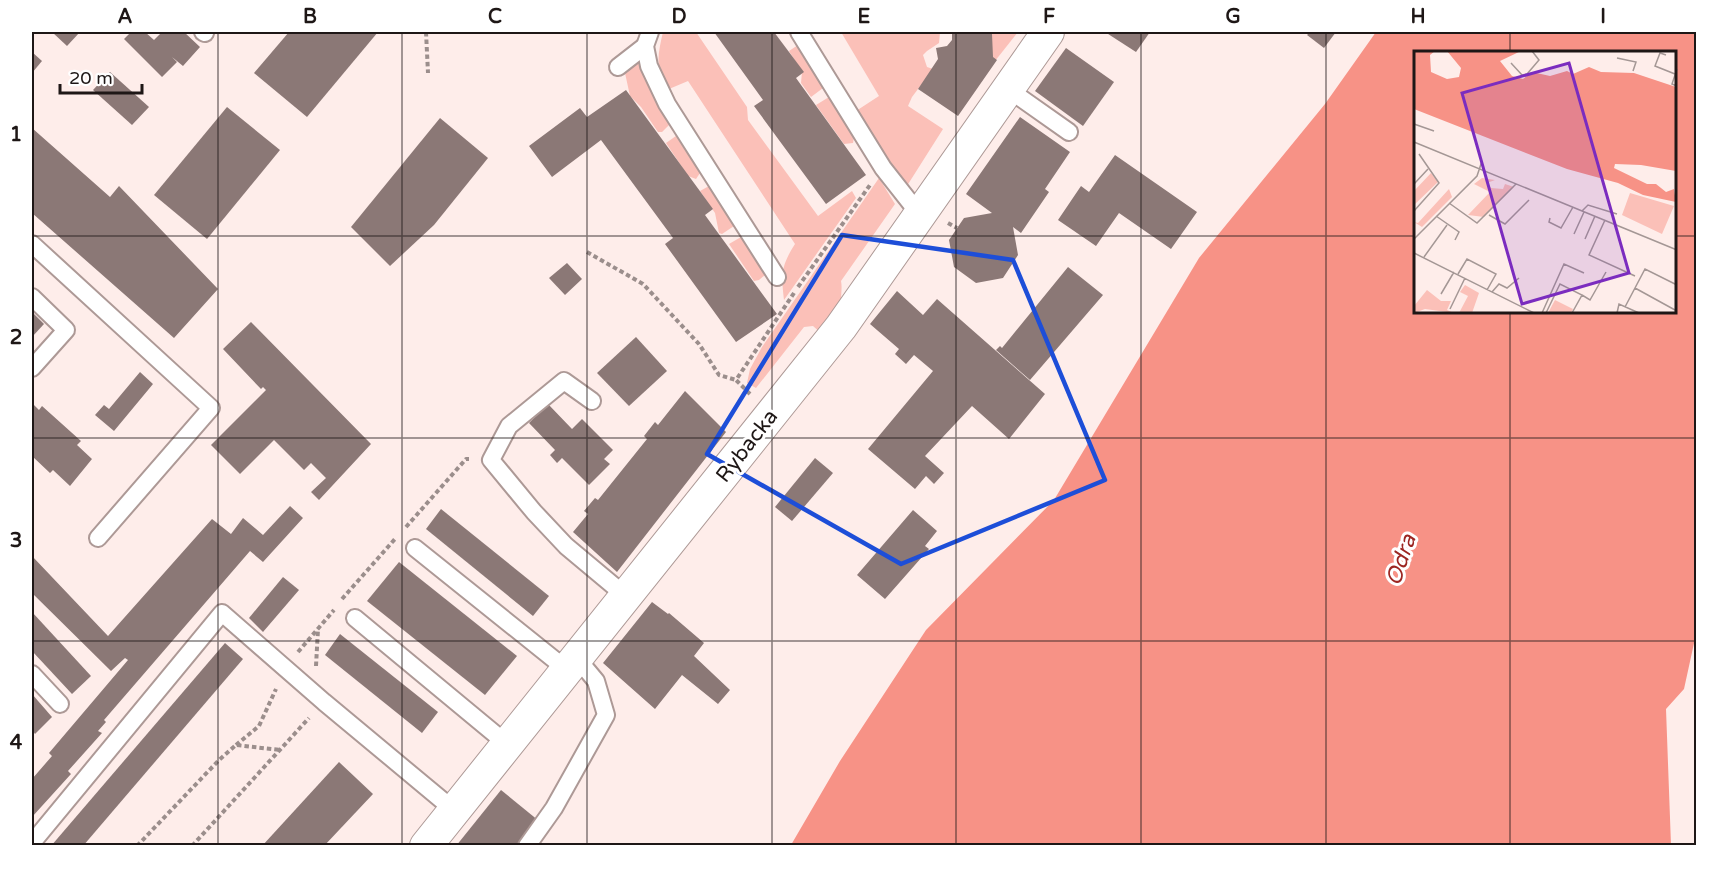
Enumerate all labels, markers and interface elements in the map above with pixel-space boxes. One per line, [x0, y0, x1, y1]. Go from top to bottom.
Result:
text: A [118, 5, 133, 29]
text: B [303, 5, 317, 29]
text: C [488, 5, 502, 29]
text: D [671, 5, 687, 29]
text: E [858, 5, 871, 29]
text: F [1043, 5, 1055, 29]
text: G [1225, 5, 1241, 29]
text: H [1410, 5, 1426, 29]
text: I [1600, 5, 1606, 29]
inset map [1414, 51, 1677, 314]
scale bar [60, 57, 142, 95]
text: 20 m [69, 67, 113, 89]
text: 1 [10, 123, 22, 147]
text: 2 [10, 326, 22, 350]
street label: Rybacka [711, 405, 783, 487]
text: 3 [10, 529, 22, 553]
water label: Odra [1380, 531, 1422, 589]
text: 4 [10, 731, 23, 755]

